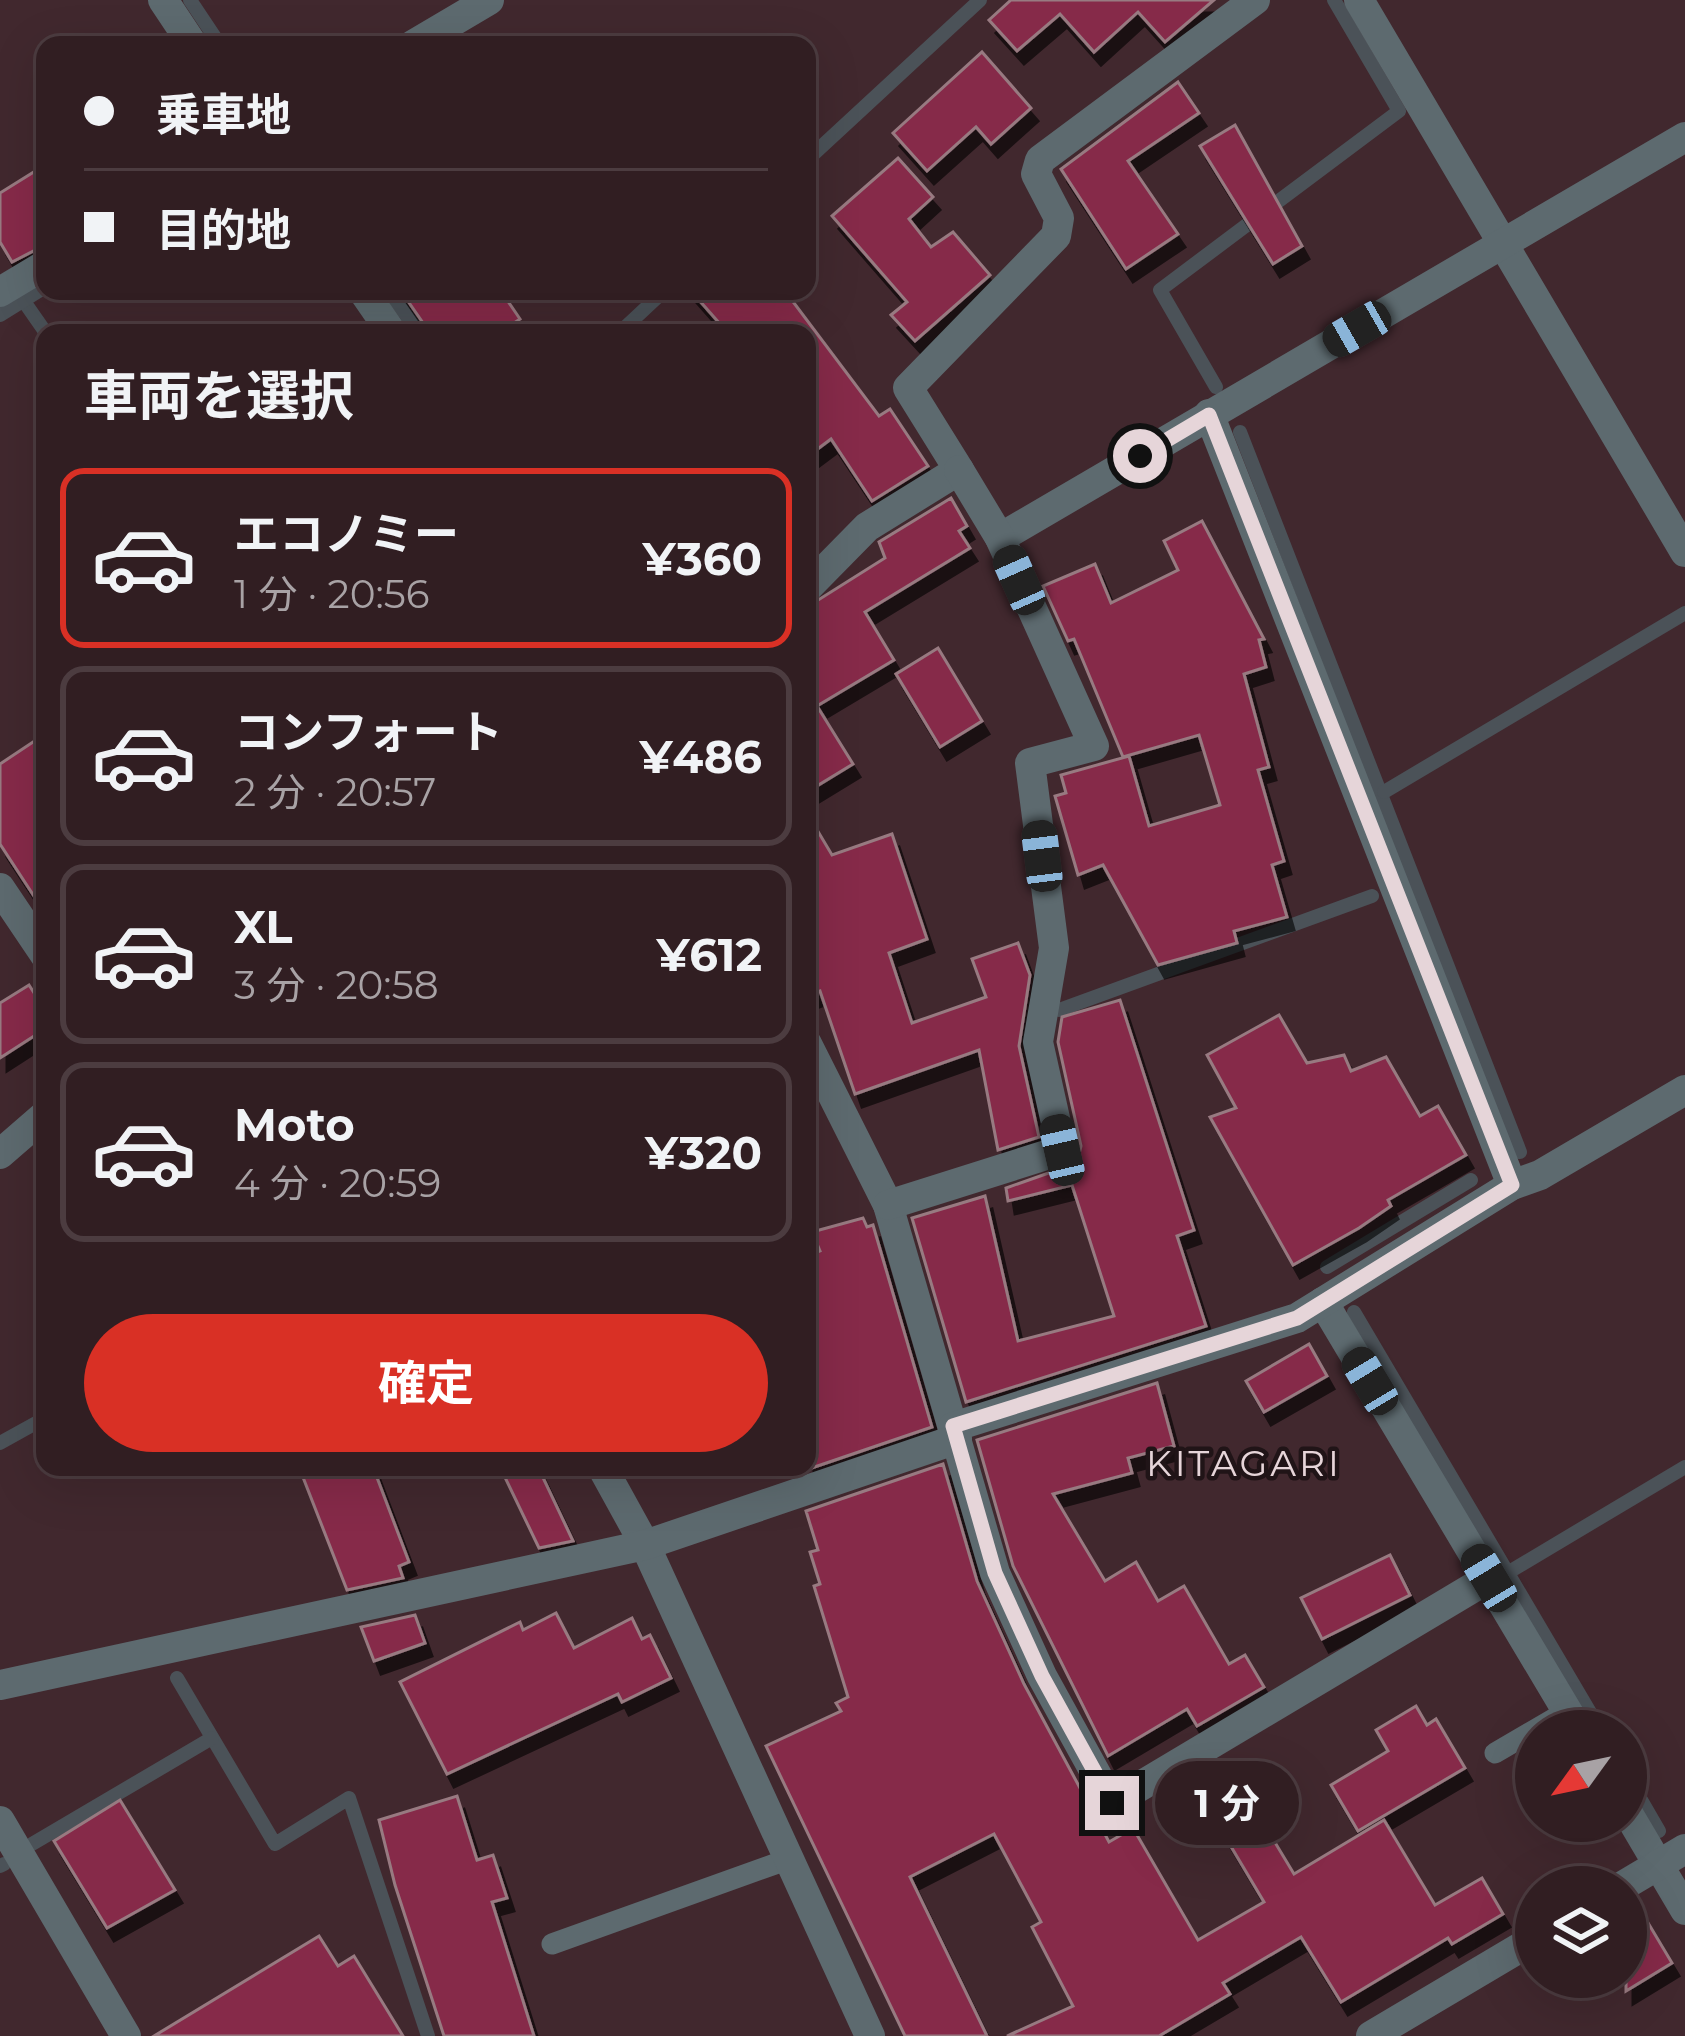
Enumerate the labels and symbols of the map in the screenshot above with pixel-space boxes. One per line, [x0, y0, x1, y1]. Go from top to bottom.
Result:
car [1317, 295, 1397, 363]
route start [1113, 429, 1167, 483]
car [988, 540, 1050, 620]
car [1020, 818, 1064, 894]
car [1036, 1111, 1088, 1189]
car [1336, 1341, 1404, 1421]
district label: KITAGARI [1146, 1441, 1342, 1485]
car [1455, 1538, 1523, 1618]
north arrow [1515, 1710, 1647, 1842]
callout: 1 分 [1154, 1761, 1298, 1845]
route end [1085, 1776, 1139, 1830]

